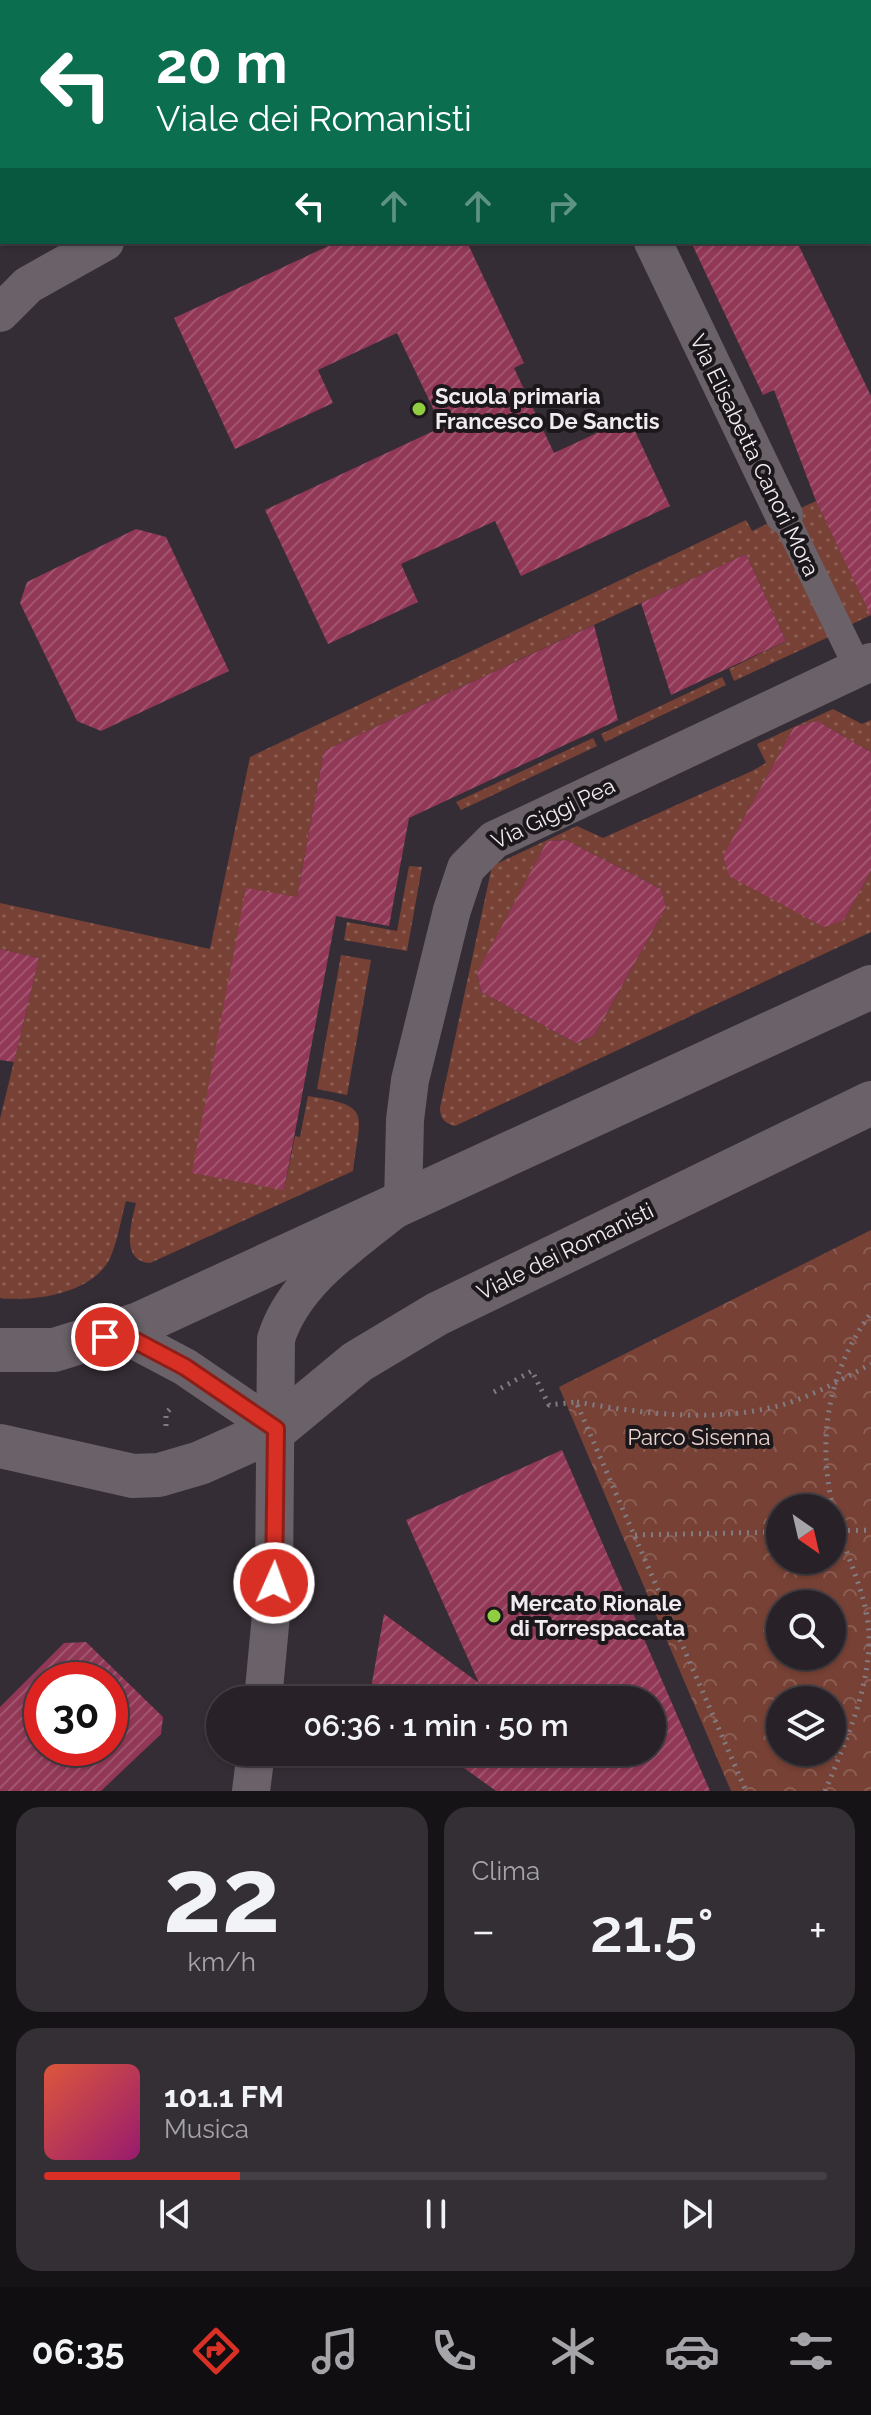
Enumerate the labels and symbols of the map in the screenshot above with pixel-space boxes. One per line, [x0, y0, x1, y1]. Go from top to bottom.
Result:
street label: Via Elisabetta Canori Mora [685, 330, 825, 580]
place label: Scuola primaria Francesco De Sanctis [435, 383, 660, 434]
marker: Scuola primaria Francesco De Sanctis [410, 400, 428, 418]
street label: Via Giggi Pea [487, 772, 619, 854]
street label: Viale dei Romanisti [473, 1197, 657, 1305]
pin [71, 1303, 139, 1371]
park label: Parco Sisenna [628, 1424, 770, 1450]
north arrow [766, 1494, 846, 1574]
position arrow [232, 1541, 316, 1625]
place label: Mercato Rionale di Torrespaccata [510, 1590, 685, 1641]
marker: Mercato Rionale di Torrespaccata [485, 1607, 503, 1625]
speed limit sign: 30 [24, 1662, 128, 1766]

